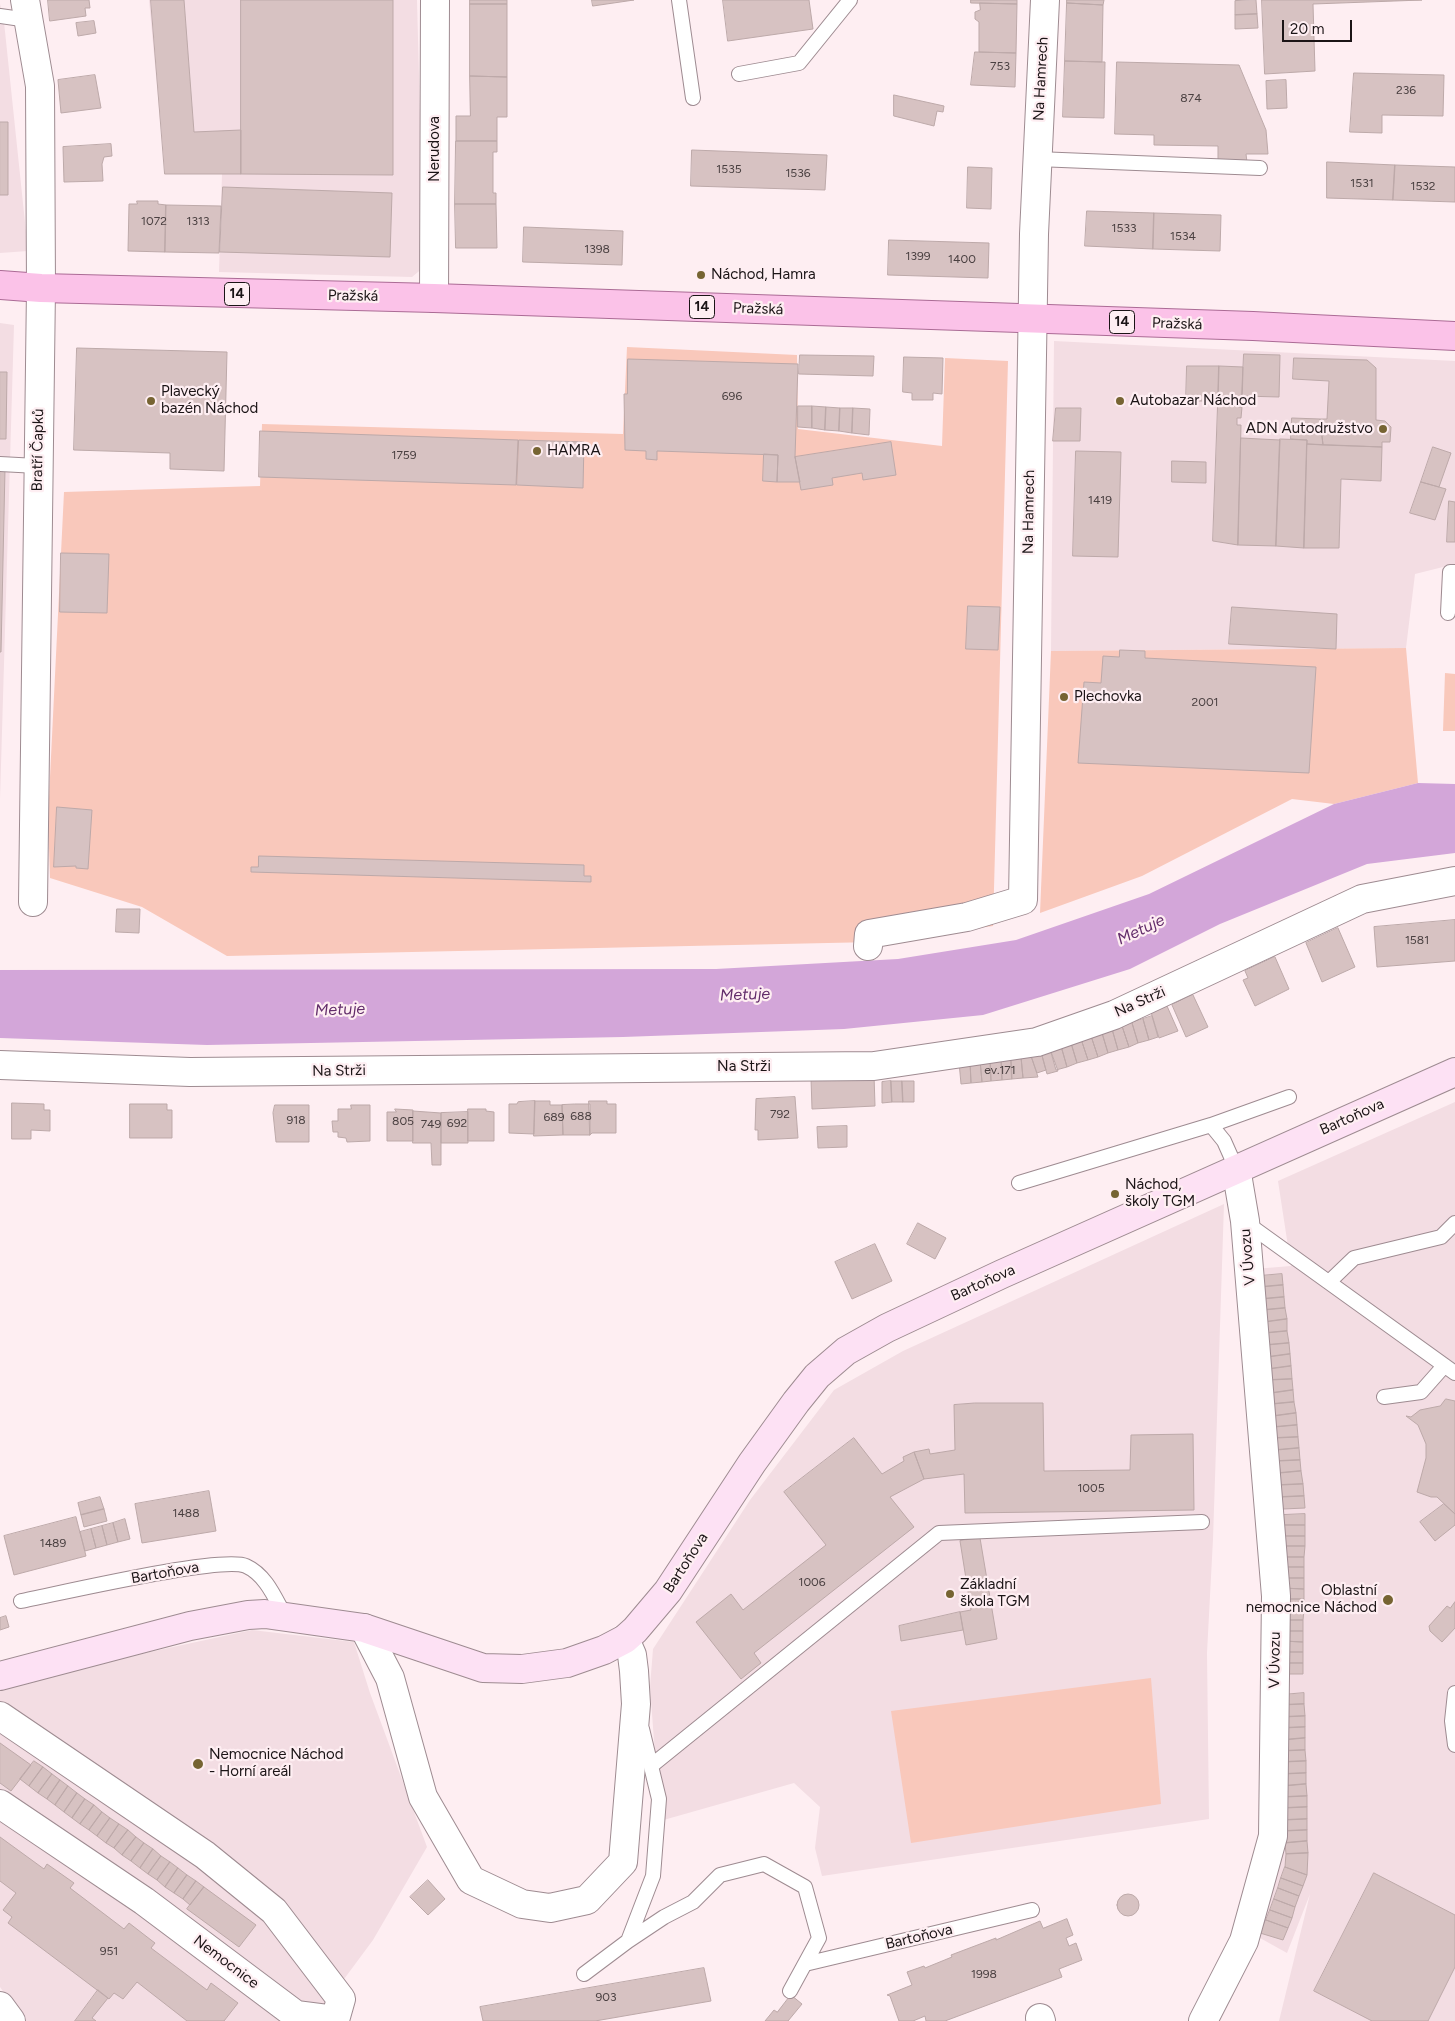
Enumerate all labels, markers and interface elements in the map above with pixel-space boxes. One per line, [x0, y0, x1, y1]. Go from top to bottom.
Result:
scale bar [1285, 10, 1355, 42]
text: 20 m [1290, 20, 1324, 38]
street label: Na Hamrech [1030, 36, 1052, 122]
house number: 753 [990, 59, 1010, 73]
house number: 236 [1396, 83, 1416, 97]
house number: 874 [1180, 91, 1202, 105]
street label: Nerudova [426, 116, 444, 182]
house number: 1535 [716, 162, 742, 176]
house number: 1536 [785, 166, 811, 180]
house number: 1531 [1350, 176, 1374, 190]
house number: 1532 [1410, 179, 1436, 193]
house number: 1072 [141, 214, 167, 228]
house number: 1313 [187, 214, 209, 228]
house number: 1533 [1112, 221, 1136, 235]
house number: 1534 [1170, 229, 1196, 243]
house number: 1398 [584, 242, 610, 256]
house number: 1399 [905, 249, 931, 263]
house number: 1400 [948, 252, 976, 266]
place label: Náchod, Hamra [711, 266, 816, 284]
marker: Náchod, Hamra [695, 269, 707, 281]
road number: 14 [224, 282, 250, 306]
street label: Pražská [328, 287, 378, 305]
road number: 14 [690, 296, 714, 318]
street label: Pražská [732, 299, 784, 319]
road number: 14 [1110, 311, 1134, 334]
street label: Pražská [1151, 314, 1203, 334]
place label: Plavecký bazén Náchod [161, 383, 258, 418]
house number: 696 [722, 389, 742, 403]
place label: Autobazar Náchod [1130, 392, 1256, 410]
marker: Plavecký bazén Náchod [145, 395, 157, 407]
marker: Autobazar Náchod [1114, 395, 1126, 407]
street label: Bratří Čapků [28, 408, 48, 492]
place label: ADN Autodružstvo [1246, 420, 1373, 438]
marker: ADN Autodružstvo [1377, 423, 1389, 435]
place label: HAMRA [547, 442, 601, 460]
marker: HAMRA [531, 445, 543, 457]
house number: 1759 [391, 448, 417, 462]
street label: Na Hamrech [1019, 470, 1039, 554]
house number: 1419 [1088, 493, 1112, 507]
place label: Plechovka [1074, 688, 1142, 706]
marker: Plechovka [1058, 691, 1070, 703]
house number: 2001 [1191, 695, 1219, 709]
water label: Metuje [1114, 911, 1168, 949]
house number: 1581 [1405, 933, 1429, 947]
street label: Na Strži [1112, 983, 1168, 1021]
water label: Metuje [720, 985, 770, 1005]
water label: Metuje [315, 1000, 365, 1020]
street label: Na Strži [717, 1058, 771, 1076]
street label: Na Strži [312, 1062, 366, 1080]
house number: ev.171 [984, 1063, 1016, 1077]
street label: Bartoňova [1317, 1095, 1387, 1139]
house number: 792 [770, 1107, 790, 1121]
house number: 688 [570, 1109, 592, 1123]
house number: 689 [544, 1110, 564, 1124]
house number: 918 [286, 1113, 306, 1127]
house number: 805 [392, 1114, 414, 1128]
house number: 692 [447, 1116, 467, 1130]
house number: 749 [421, 1117, 441, 1131]
place label: Náchod, školy TGM [1125, 1176, 1195, 1211]
marker: Náchod, školy TGM [1109, 1188, 1121, 1200]
street label: V Úvozu [1237, 1228, 1259, 1286]
street label: Bartoňova [948, 1261, 1018, 1305]
house number: 1005 [1077, 1481, 1105, 1495]
house number: 1488 [172, 1506, 200, 1520]
street label: Bartoňova [660, 1529, 712, 1597]
house number: 1489 [40, 1536, 66, 1550]
street label: Bartoňova [130, 1558, 200, 1588]
house number: 1006 [798, 1575, 826, 1589]
place label: Základní škola TGM [960, 1576, 1030, 1611]
place label: Oblastní nemocnice Náchod [1246, 1582, 1377, 1617]
marker: Základní škola TGM [944, 1588, 956, 1600]
marker: Oblastní nemocnice Náchod [1381, 1593, 1395, 1607]
street label: V Úvozu [1266, 1631, 1284, 1689]
place label: Nemocnice Náchod - Horní areál [209, 1746, 343, 1781]
marker: Nemocnice Náchod - Horní areál [191, 1757, 205, 1771]
street label: Bartoňova [884, 1921, 954, 1953]
street label: Nemocnice [190, 1931, 262, 1993]
house number: 951 [100, 1944, 118, 1958]
house number: 1998 [971, 1967, 997, 1981]
house number: 903 [595, 1990, 617, 2004]

